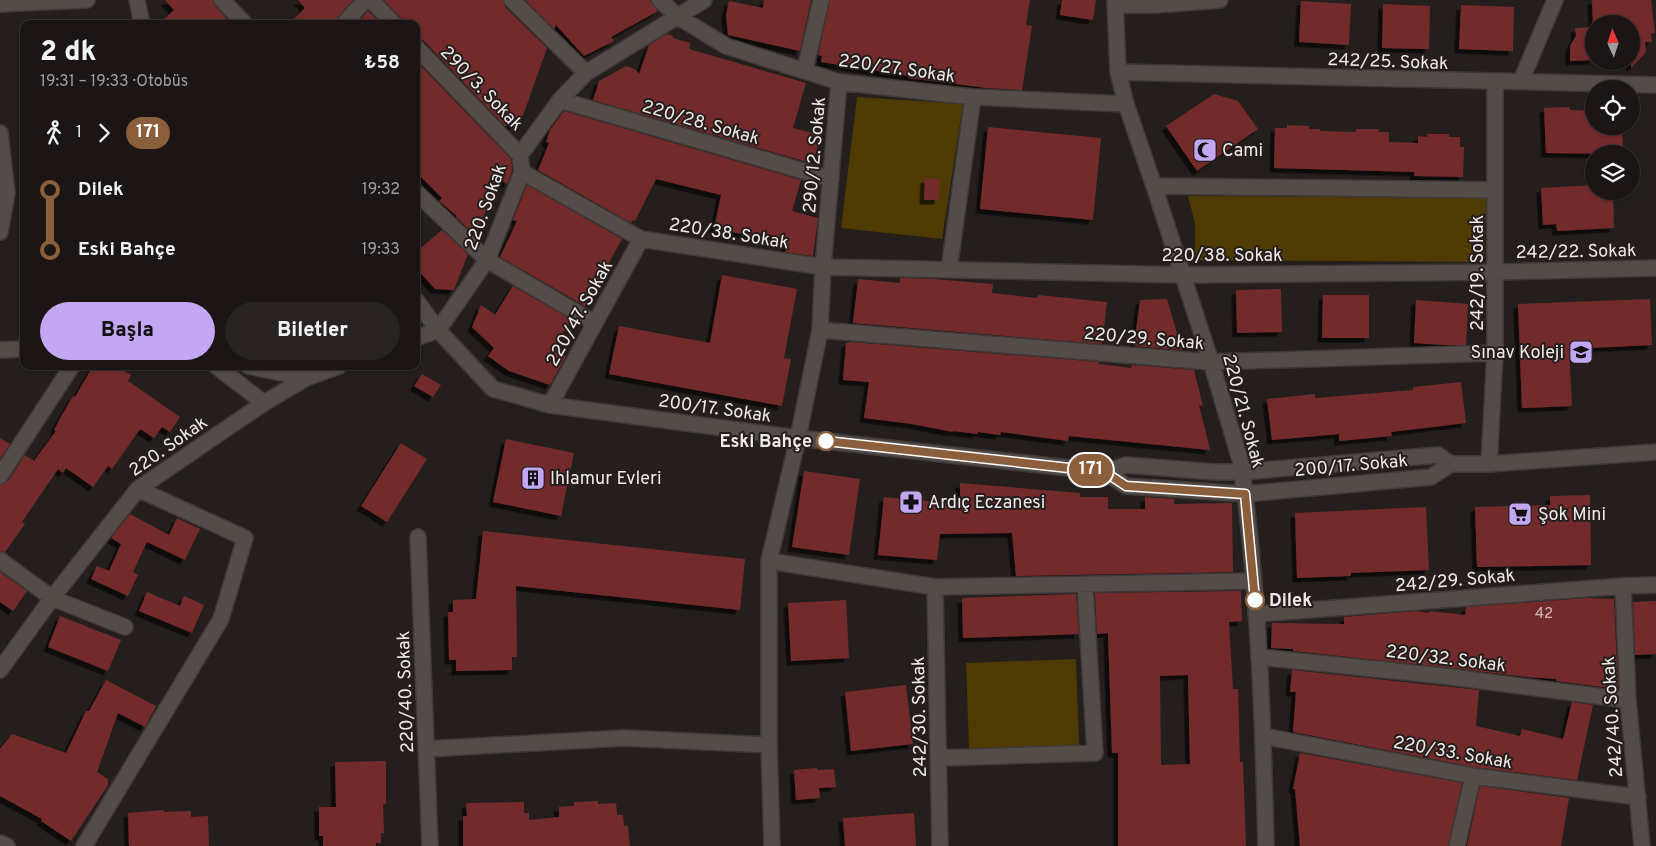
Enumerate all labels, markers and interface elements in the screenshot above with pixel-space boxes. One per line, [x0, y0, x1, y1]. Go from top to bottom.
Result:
north arrow [1585, 15, 1640, 70]
map controls [1585, 15, 1640, 200]
text: 2 dk [40, 35, 96, 71]
street label: 290/3. Sokak [435, 42, 527, 136]
street label: 242/25. Sokak [1327, 49, 1449, 76]
street label: 220/27. Sokak [837, 50, 957, 89]
text: ₺58 [364, 51, 400, 75]
text: 19:31 – 19:33 · Otobüs [40, 72, 188, 92]
button: locate [1585, 80, 1640, 135]
street label: 220/28. Sokak [639, 96, 762, 151]
street label: 290/12. Sokak [799, 96, 832, 214]
icon: walk [40, 119, 68, 147]
icon: forward [90, 119, 118, 147]
text: 171 [136, 121, 160, 144]
text: 1 [76, 123, 82, 143]
mosque icon: Cami [1192, 137, 1218, 163]
place label: Cami [1222, 140, 1263, 163]
button: layers [1585, 145, 1640, 200]
street label: 220. Sokak [460, 161, 513, 254]
text: Dilek [78, 178, 124, 202]
text: 19:32 [362, 180, 400, 200]
street label: 220/38. Sokak [667, 214, 790, 255]
street label: 242/19. Sokak [1467, 215, 1490, 331]
text: Eski Bahçe [78, 238, 176, 262]
text: 19:33 [362, 240, 400, 260]
street label: 242/22. Sokak [1515, 240, 1637, 265]
street label: 220/38. Sokak [1161, 245, 1283, 268]
street label: 220/47. Sokak [542, 257, 619, 371]
button: Başla [40, 302, 215, 360]
button: Biletler [225, 302, 400, 360]
street label: 220/29. Sokak [1083, 323, 1205, 356]
school or university icon: Sınav Koleji [1568, 339, 1594, 365]
place label: Sınav Koleji [1470, 342, 1564, 365]
street label: 220/21. Sokak [1216, 352, 1269, 471]
street label: 200/17. Sokak [657, 390, 773, 429]
street label: 220. Sokak [125, 412, 213, 483]
place label: Eski Bahçe [720, 431, 812, 454]
marker: Eski Bahçe [816, 431, 836, 451]
street label: 200/17. Sokak [1293, 450, 1409, 483]
line badge: 171 [1062, 454, 1120, 486]
text: 171 [1079, 458, 1103, 481]
building icon: Ihlamur Evleri [520, 465, 546, 491]
place label: Ihlamur Evleri [550, 468, 662, 491]
pharmacy icon: Ardıç Eczanesi [898, 489, 924, 515]
place label: Ardıç Eczanesi [928, 492, 1045, 515]
supermarket icon: Şok Mini [1507, 501, 1533, 527]
place label: Şok Mini [1538, 504, 1606, 527]
street label: 242/29. Sokak [1394, 565, 1516, 598]
marker: Dilek [1245, 590, 1265, 610]
place label: Dilek [1269, 590, 1312, 613]
house number: 42 [1535, 605, 1553, 624]
street label: 220/40. Sokak [393, 631, 420, 753]
street label: 220/32. Sokak [1384, 641, 1507, 678]
street label: 242/40. Sokak [1598, 655, 1629, 778]
street label: 242/30. Sokak [908, 656, 933, 778]
street label: 220/33. Sokak [1391, 732, 1514, 775]

